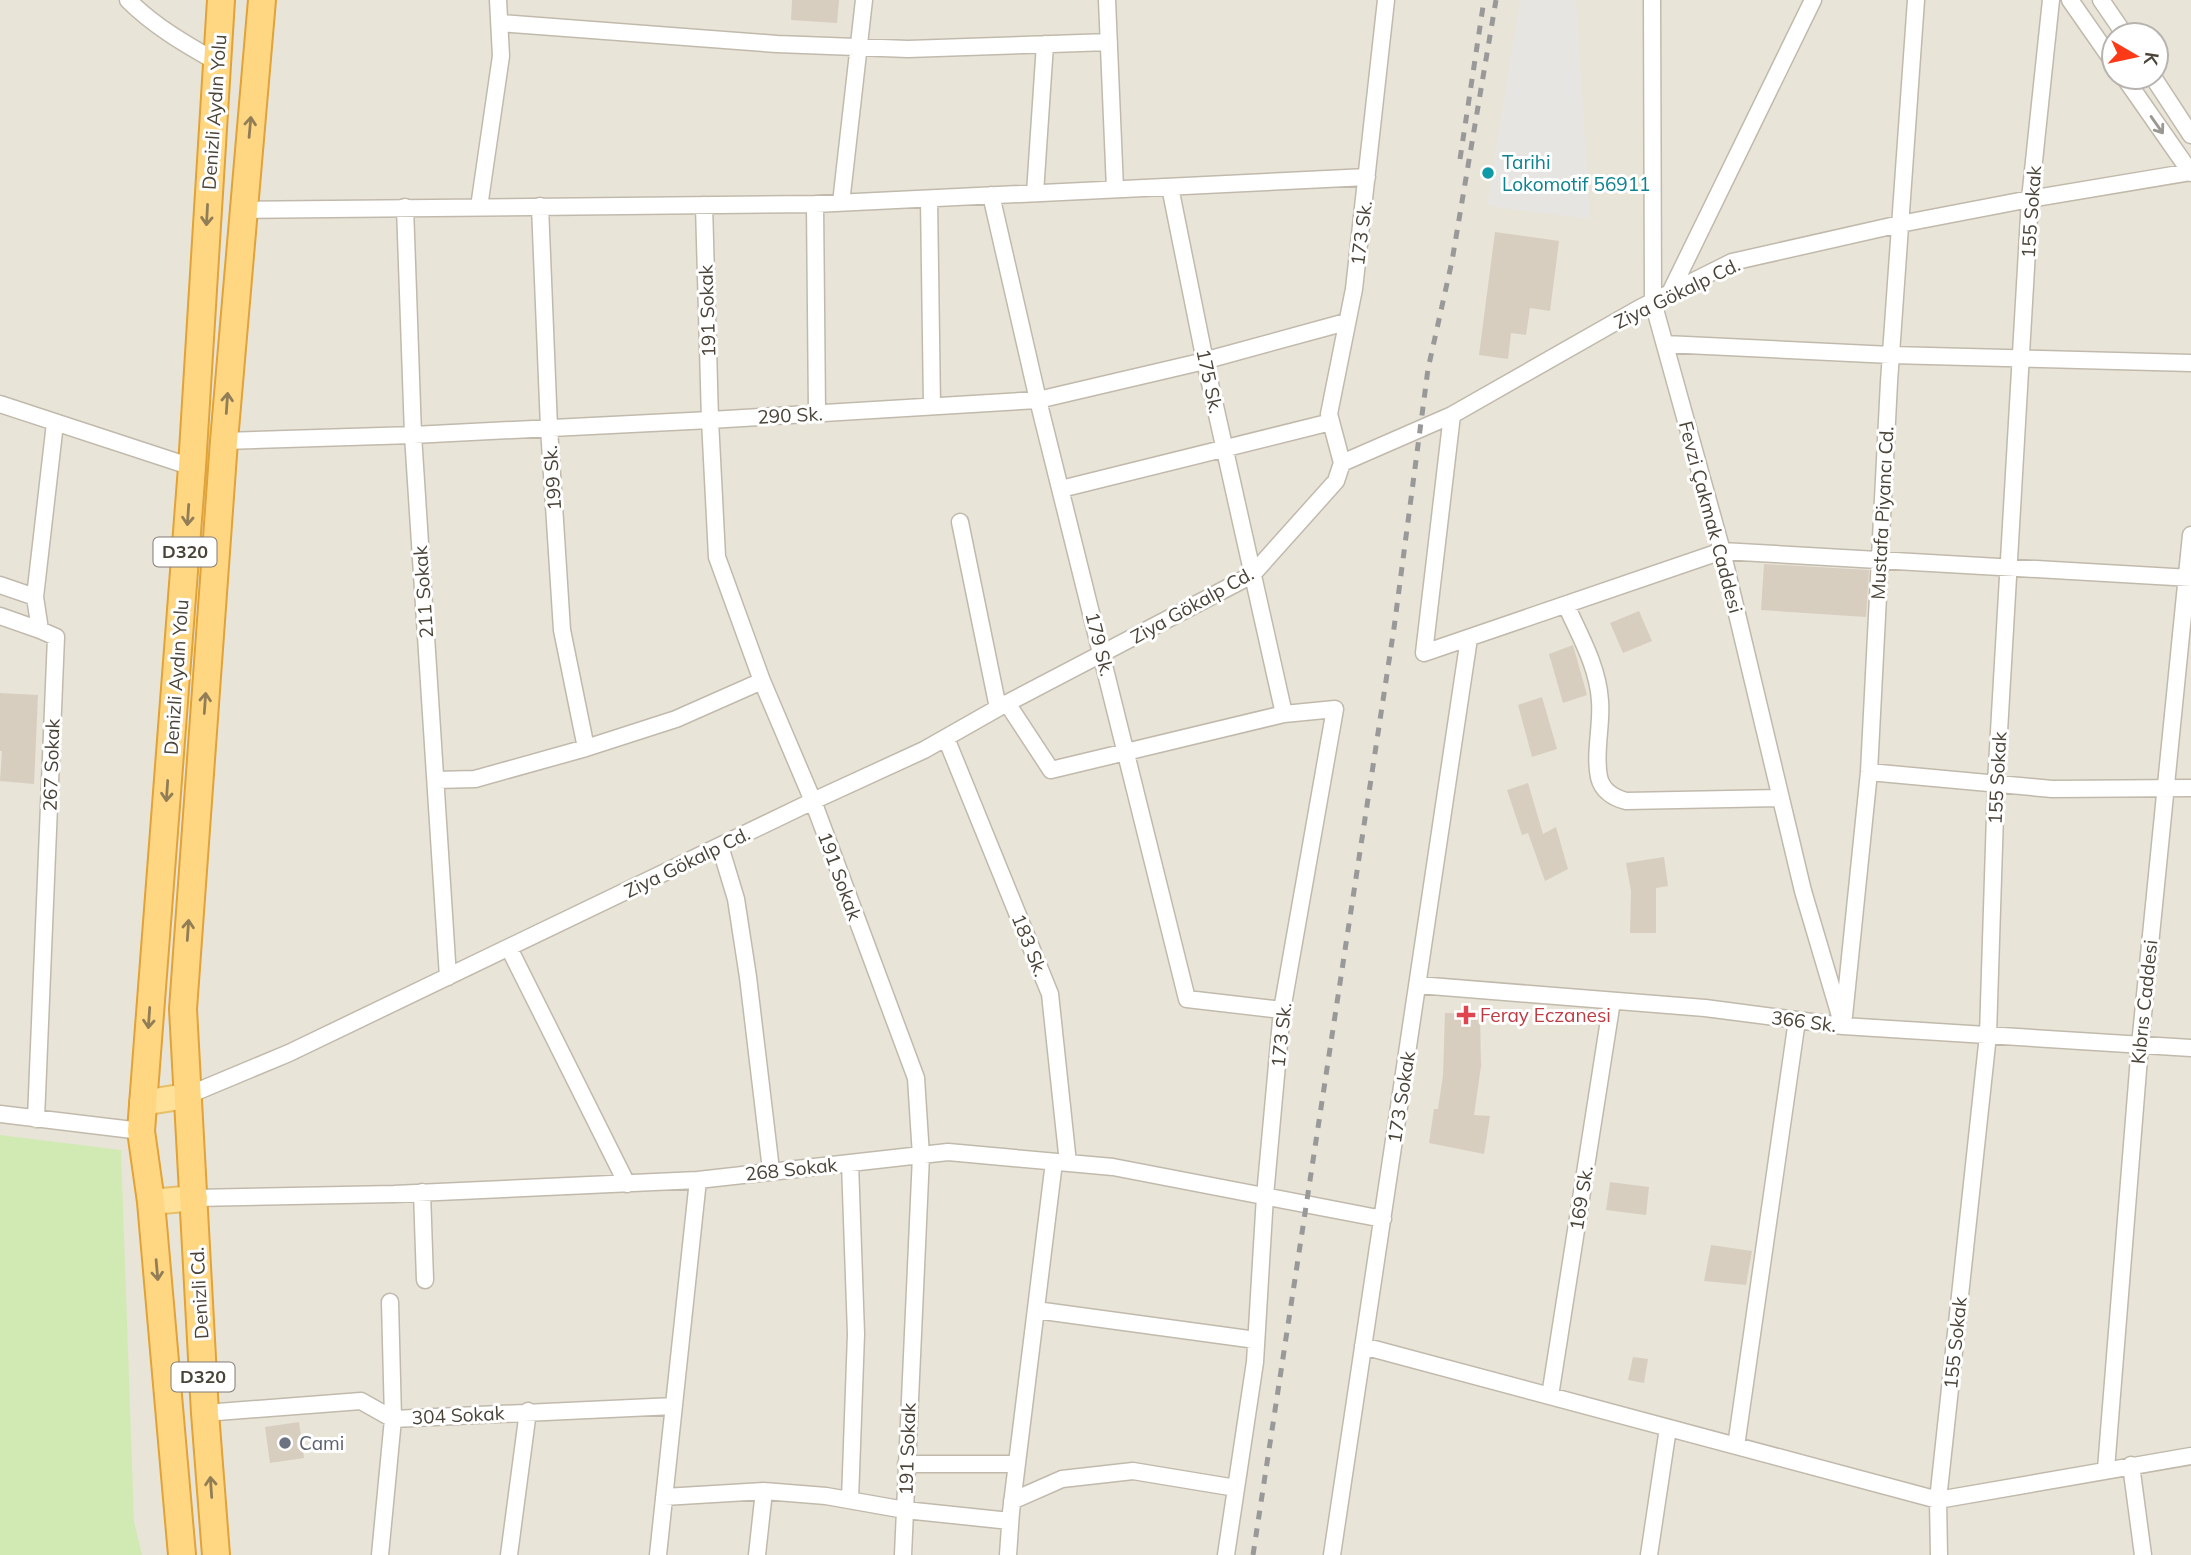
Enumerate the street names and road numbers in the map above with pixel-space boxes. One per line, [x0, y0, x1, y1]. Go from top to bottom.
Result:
street label: Denizli Aydın Yolu [197, 33, 231, 191]
street label: 155 Sokak [2016, 165, 2046, 259]
street label: 173 Sk. [1345, 199, 1377, 267]
street label: Ziya Gökalp Cd. [1610, 252, 1744, 334]
street label: 191 Sokak [693, 264, 721, 358]
street label: 175 Sk. [1191, 347, 1229, 415]
street label: 290 Sk. [757, 401, 823, 429]
street label: Fevzi Çakmak Caddesi [1674, 418, 1748, 616]
street label: Mustafa Piyancı Cd. [1865, 426, 1899, 600]
street label: 199 Sk. [538, 445, 566, 511]
road number: D320 [154, 538, 216, 566]
street label: 211 Sokak [408, 545, 438, 639]
street label: Ziya Gökalp Cd. [1126, 561, 1258, 649]
street label: Denizli Aydın Yolu [159, 598, 193, 756]
street label: 179 Sk. [1080, 609, 1120, 679]
street label: 267 Sokak [37, 718, 65, 812]
street label: 155 Sokak [1983, 731, 2011, 825]
street label: Ziya Gökalp Cd. [620, 821, 754, 903]
street label: 191 Sokak [813, 828, 867, 924]
street label: 183 Sk. [1007, 910, 1053, 980]
street label: Kıbrıs Caddesi [2126, 939, 2162, 1065]
street label: 173 Sk. [1266, 1001, 1296, 1069]
street label: 366 Sk. [1770, 1005, 1838, 1037]
street label: 173 Sokak [1382, 1049, 1420, 1145]
street label: 268 Sokak [744, 1152, 839, 1186]
street label: 169 Sk. [1564, 1164, 1598, 1232]
street label: Denizli Cd. [185, 1246, 213, 1340]
street label: 155 Sokak [1938, 1295, 1972, 1390]
road number: D320 [172, 1362, 234, 1392]
street label: 304 Sokak [411, 1401, 505, 1429]
street label: 191 Sokak [893, 1402, 921, 1496]

